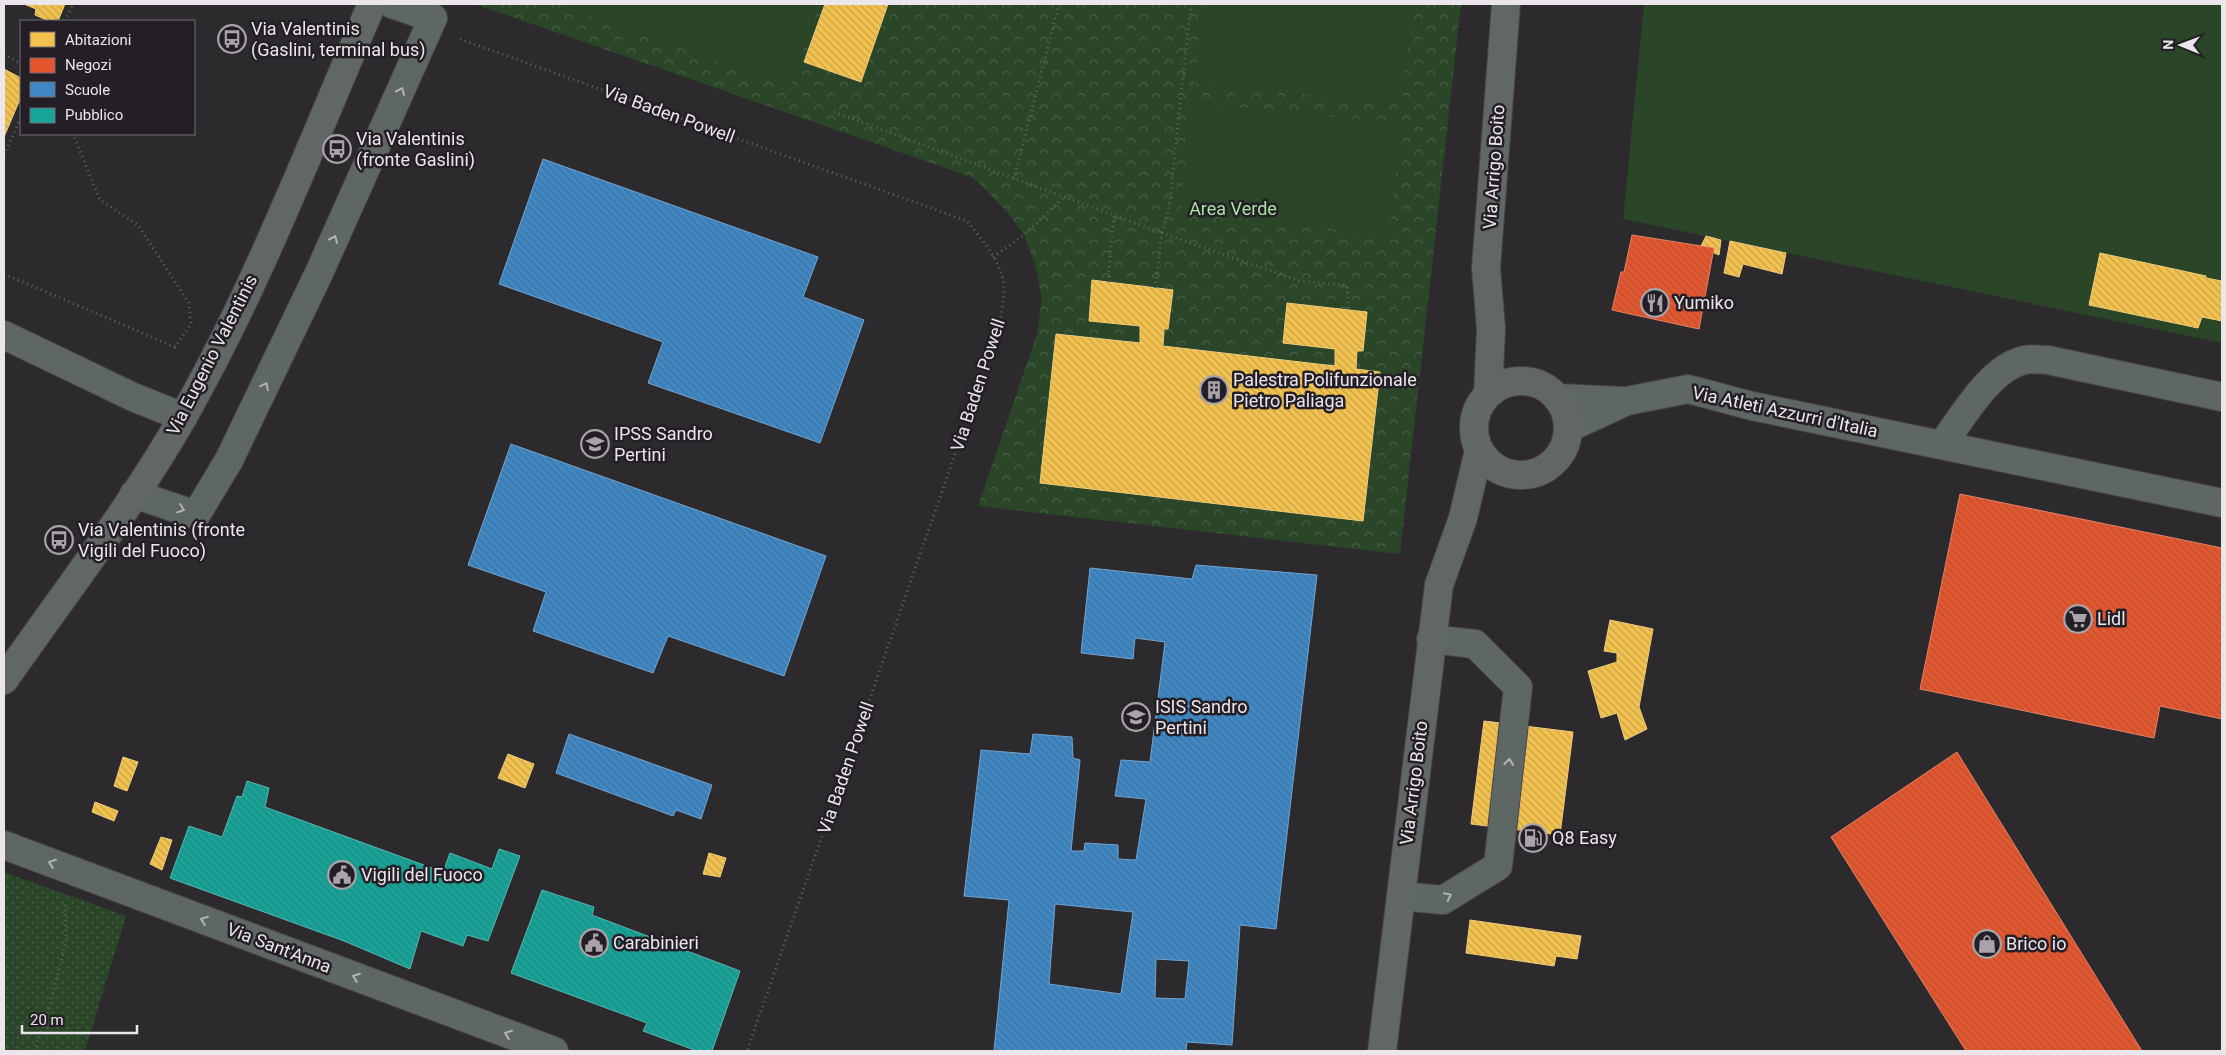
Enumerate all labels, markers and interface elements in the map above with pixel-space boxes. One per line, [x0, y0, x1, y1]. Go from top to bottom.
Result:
place label: Via Valentinis (Gaslini, terminal bus) [251, 18, 425, 61]
legend [20, 20, 195, 135]
north arrow [2156, 20, 2206, 70]
bus stop icon: Via Valentinis (Gaslini, terminal bus) [217, 24, 247, 54]
text: Abitazioni [65, 31, 132, 49]
text: N [2160, 40, 2176, 50]
text: Negozi [65, 56, 112, 74]
street label: Via Baden Powell [600, 80, 738, 147]
text: Scuole [65, 81, 110, 99]
one-way arrow [395, 87, 405, 96]
street label: Via Arrigo Boito [1479, 104, 1508, 230]
text: Pubblico [65, 106, 123, 124]
place label: Via Valentinis (fronte Gaslini) [356, 128, 475, 171]
bus stop icon: Via Valentinis (fronte Gaslini) [322, 134, 352, 164]
park label: Area Verde [1189, 198, 1277, 219]
one-way arrow [328, 235, 339, 244]
street label: Via Eugenio Valentinis [162, 271, 261, 439]
restaurant icon: Yumiko [1640, 288, 1670, 318]
place label: Yumiko [1674, 292, 1734, 313]
street label: Via Baden Powell [946, 316, 1009, 454]
place label: Palestra Polifunzionale Pietro Paliaga [1233, 369, 1417, 411]
building icon: Palestra Polifunzionale Pietro Paliaga [1199, 375, 1229, 405]
one-way arrow [259, 382, 269, 391]
street label: Via Atleti Azzurri d'Italia [1690, 382, 1880, 441]
place label: IPSS Sandro Pertini [614, 423, 713, 465]
school or university icon: IPSS Sandro Pertini [580, 429, 610, 459]
one-way arrow [176, 504, 184, 514]
place label: Via Valentinis (fronte Vigili del Fuoco) [78, 519, 245, 562]
bus stop icon: Via Valentinis (fronte Vigili del Fuoco) [44, 525, 74, 555]
supermarket icon: Lidl [2063, 604, 2093, 634]
place label: Lidl [2097, 608, 2126, 629]
place label: ISIS Sandro Pertini [1155, 696, 1247, 738]
street label: Via Baden Powell [813, 699, 878, 837]
school or university icon: ISIS Sandro Pertini [1121, 702, 1151, 732]
street label: Via Arrigo Boito [1395, 720, 1432, 846]
one-way arrow [1503, 758, 1514, 766]
fuel station icon: Q8 Easy [1518, 823, 1548, 853]
place label: Q8 Easy [1552, 827, 1617, 848]
one-way arrow [48, 859, 56, 869]
public building icon: Vigili del Fuoco [327, 860, 357, 890]
place label: Vigili del Fuoco [361, 864, 483, 885]
one-way arrow [1443, 893, 1452, 903]
one-way arrow [200, 916, 208, 926]
street label: Via Sant'Anna [224, 918, 334, 977]
public building icon: Carabinieri [579, 928, 609, 958]
shop icon: Brico io [1972, 929, 2002, 959]
place label: Carabinieri [613, 932, 699, 953]
place label: Brico io [2006, 933, 2067, 954]
one-way arrow [352, 973, 361, 983]
scale bar [22, 1002, 138, 1034]
text: 20 m [30, 1011, 64, 1029]
one-way arrow [504, 1030, 513, 1040]

